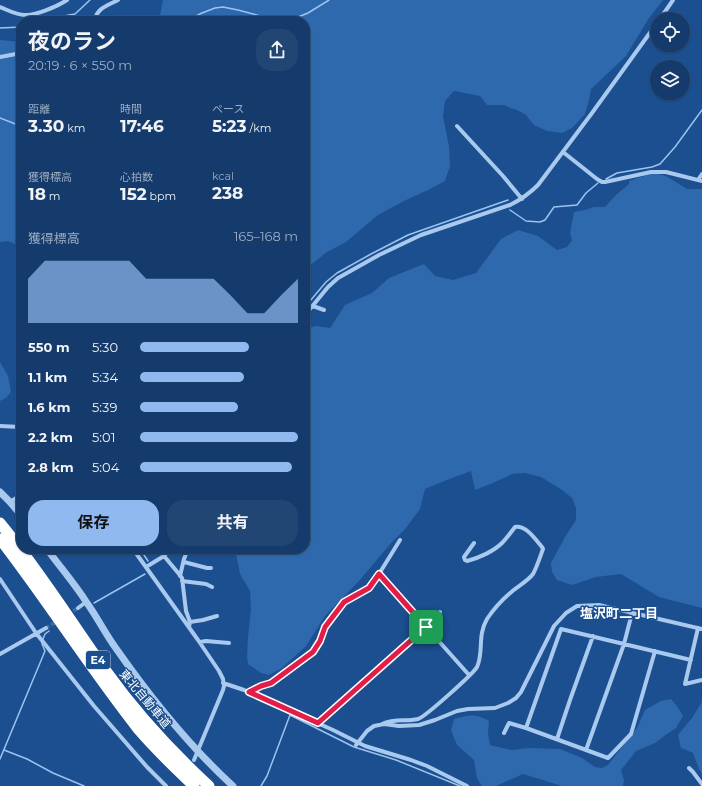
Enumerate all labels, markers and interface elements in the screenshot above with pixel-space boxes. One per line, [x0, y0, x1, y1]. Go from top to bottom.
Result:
map controls [650, 12, 690, 100]
button: locate [650, 12, 690, 52]
text: 夜のラン [28, 28, 116, 55]
button: share [256, 29, 298, 71]
text: 20:19 · 6 × 550 m [28, 57, 132, 73]
button: layers [650, 60, 690, 100]
text: 距離 [28, 102, 50, 116]
text: 時間 [120, 102, 142, 116]
text: ペース [212, 102, 244, 116]
text: 3.30 [28, 116, 64, 136]
text: 17:46 [120, 116, 164, 136]
text: 5:23 [212, 116, 247, 136]
text: km [64, 121, 85, 135]
text: /km [247, 121, 271, 135]
text: kcal [212, 169, 234, 183]
text: 獲得標高 [28, 170, 72, 184]
text: 心拍数 [120, 170, 153, 184]
text: 238 [212, 183, 243, 203]
text: 18 [28, 184, 46, 204]
text: 152 [120, 184, 147, 204]
text: m [46, 189, 60, 203]
text: bpm [147, 189, 176, 203]
text: 165–168 m [234, 228, 298, 244]
text: 獲得標高 [28, 230, 80, 246]
text: 550 m [28, 339, 70, 355]
text: 5:30 [92, 339, 118, 355]
text: 1.1 km [28, 369, 67, 385]
text: 5:34 [92, 369, 118, 385]
text: 1.6 km [28, 399, 70, 415]
text: 5:39 [92, 399, 117, 415]
text: 2.2 km [28, 429, 73, 445]
text: 5:01 [92, 429, 115, 445]
text: 2.8 km [28, 459, 74, 475]
text: 5:04 [92, 459, 119, 475]
button: 保存 [28, 500, 159, 546]
button: 共有 [167, 500, 298, 546]
district label: 塩沢町二丁目 [580, 605, 658, 621]
pin [409, 610, 443, 644]
icon: arrive [415, 616, 437, 638]
road number: E4 [86, 651, 110, 669]
street label: 東北自動車道 [116, 666, 174, 731]

